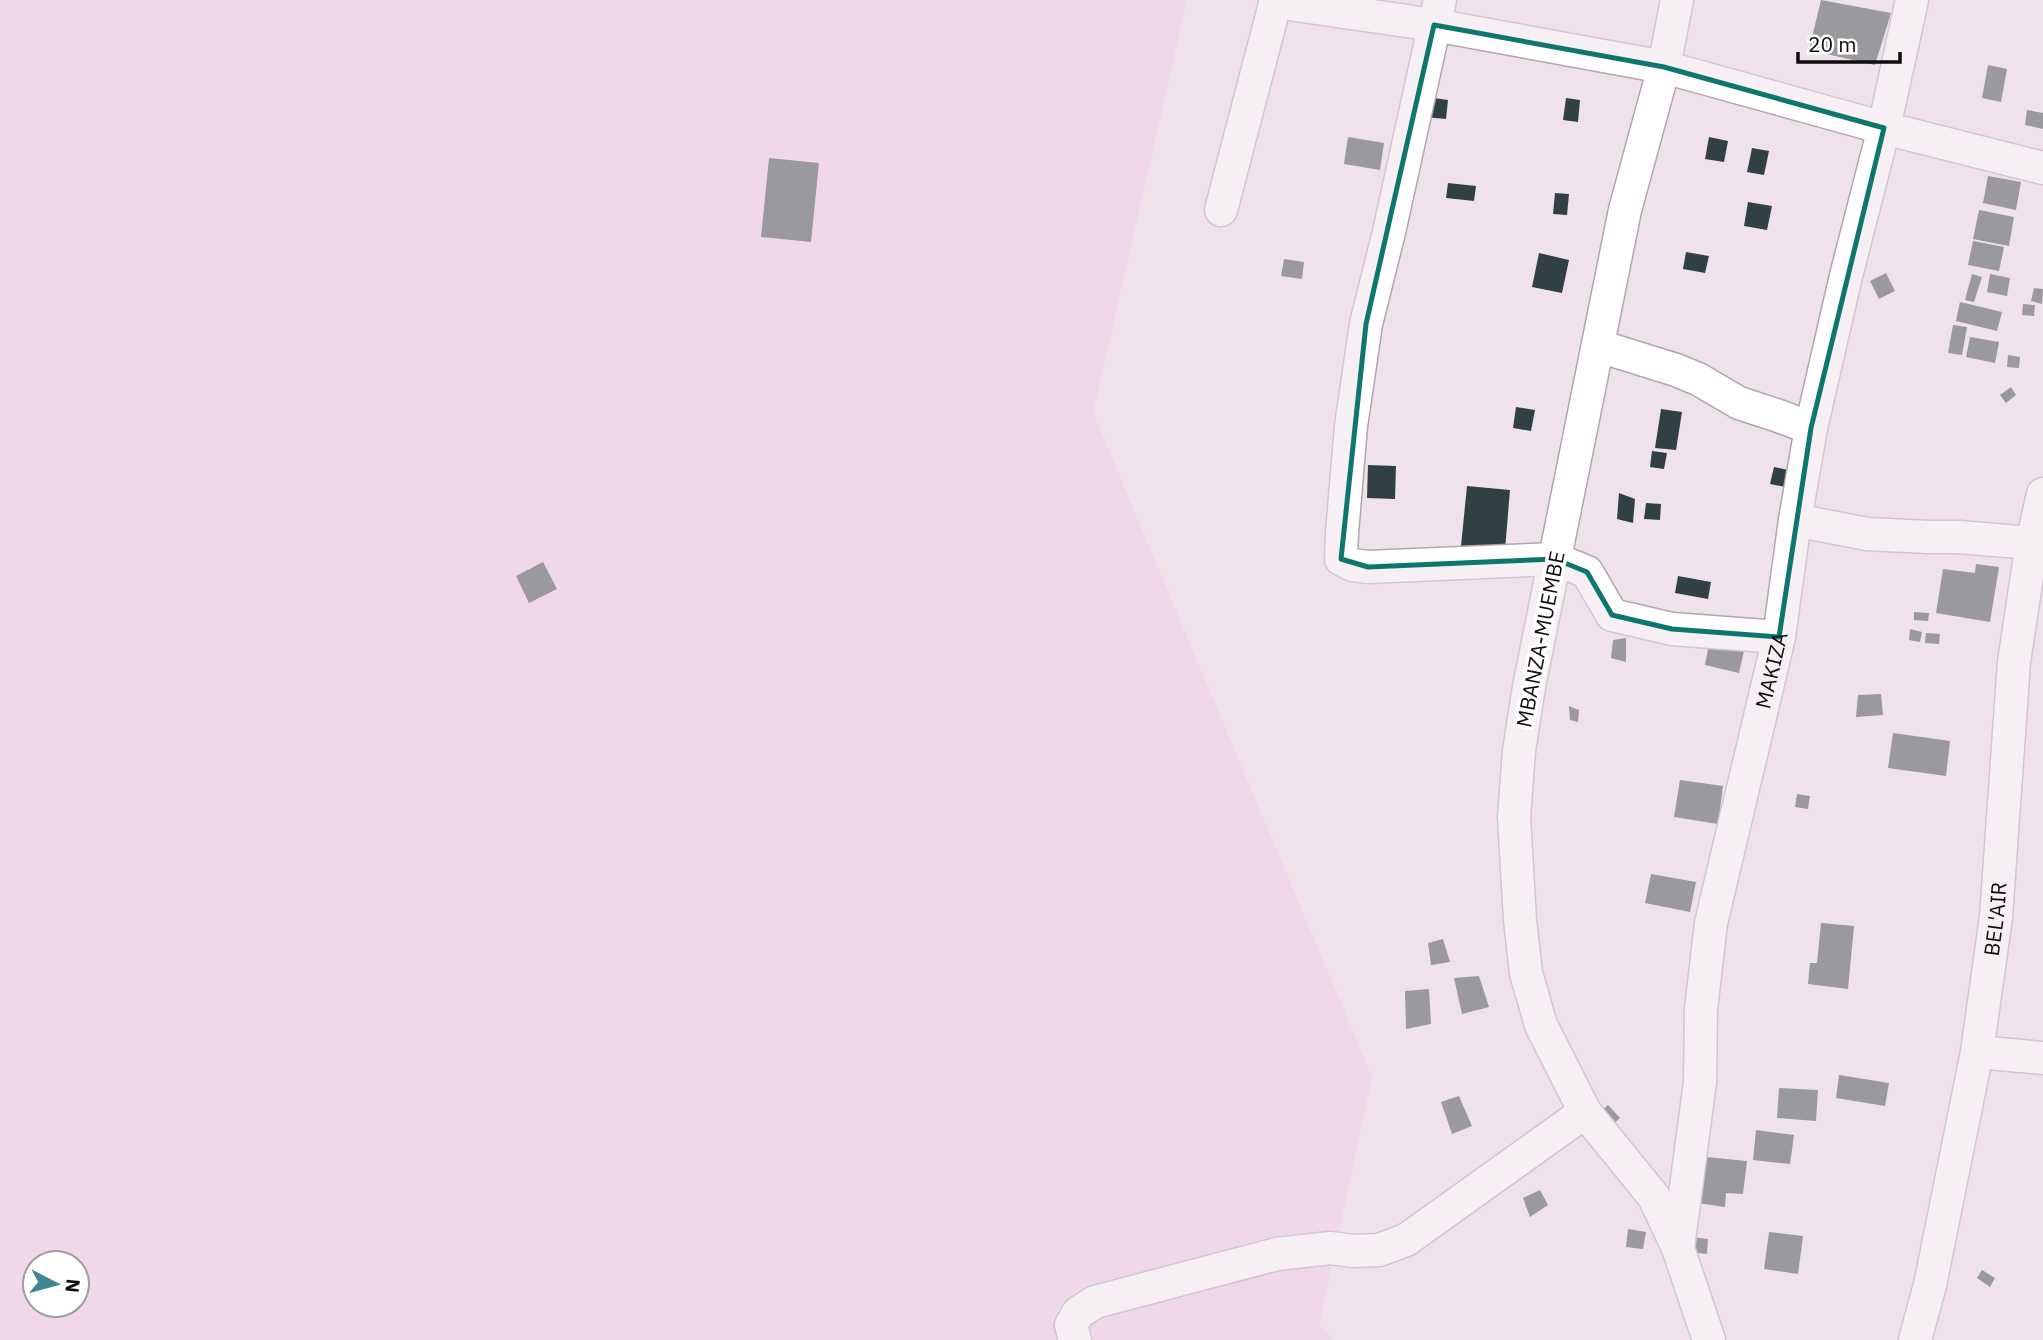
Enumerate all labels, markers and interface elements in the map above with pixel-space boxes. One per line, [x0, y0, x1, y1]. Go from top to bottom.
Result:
scale bar [1798, 21, 1899, 65]
text: 20 m [1808, 30, 1857, 58]
street label: MBANZA-MUEMBE [1509, 548, 1571, 730]
street label: MAKIZA [1748, 629, 1794, 711]
street label: BEL'AIR [1977, 881, 2012, 958]
north arrow [21, 1249, 91, 1319]
text: N [60, 1278, 86, 1294]

